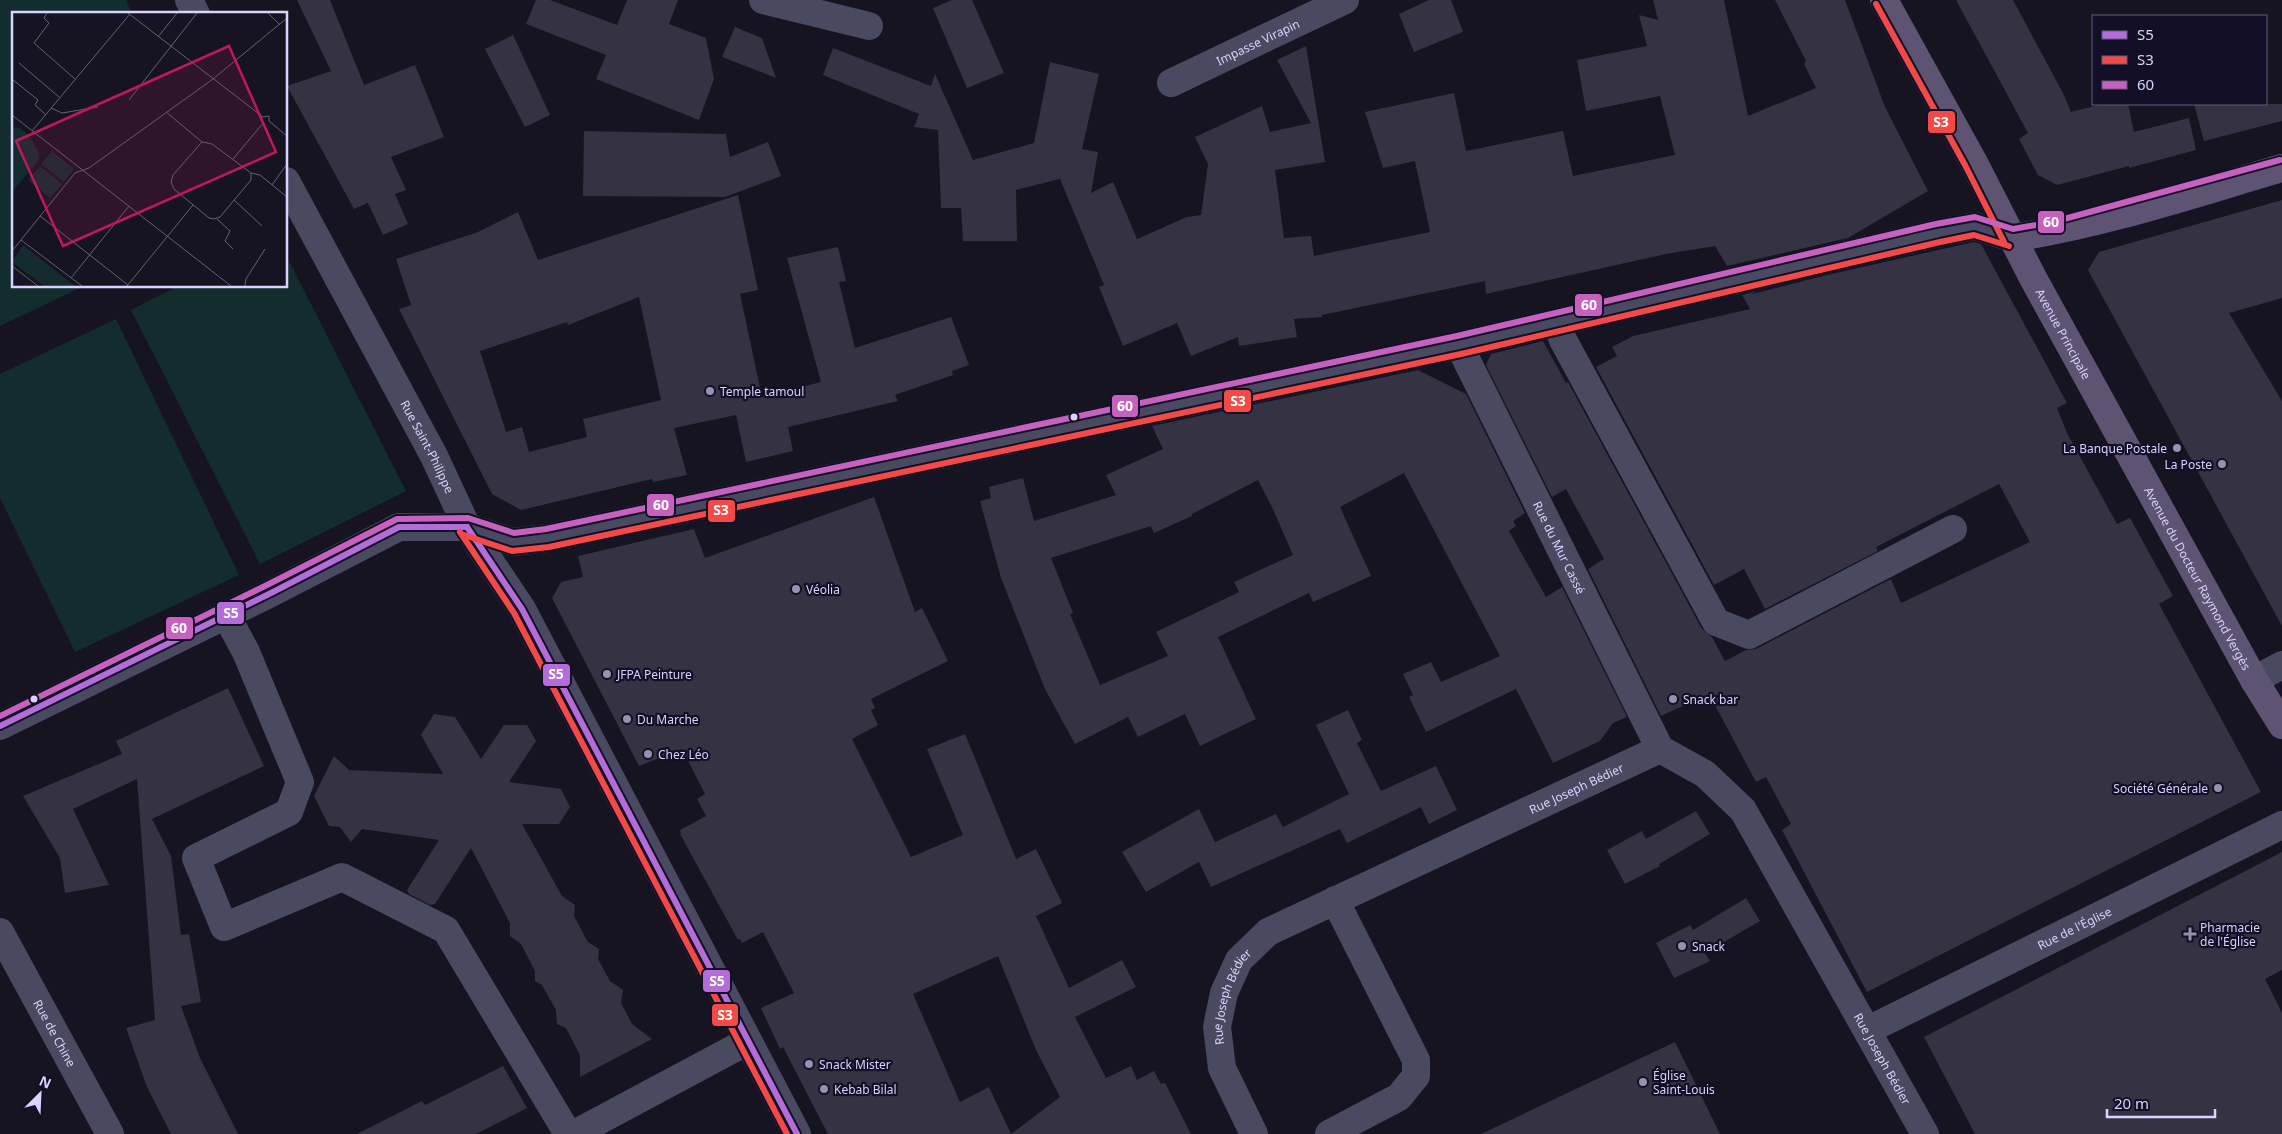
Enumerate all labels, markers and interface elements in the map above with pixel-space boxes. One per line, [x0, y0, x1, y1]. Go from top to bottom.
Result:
inset map [12, 12, 288, 288]
street label: Impasse Virapin [1213, 15, 1302, 69]
legend [2092, 15, 2267, 105]
text: S5 [2137, 24, 2154, 44]
text: S3 [2137, 49, 2154, 69]
text: 60 [2137, 74, 2154, 94]
line badge: S3 [1927, 110, 1956, 134]
text: S3 [1933, 112, 1949, 131]
line badge: 60 [2037, 210, 2065, 234]
text: 60 [2043, 212, 2059, 231]
street label: Avenue Principale [2032, 285, 2095, 382]
line badge: 60 [1574, 293, 1603, 317]
text: 60 [1581, 295, 1597, 314]
place label: Temple tamoul [720, 383, 804, 400]
marker: Temple tamoul [704, 385, 716, 397]
line badge: S3 [1223, 389, 1252, 413]
text: S3 [1230, 391, 1246, 410]
line badge: 60 [1111, 394, 1139, 418]
text: 60 [1117, 396, 1133, 415]
street label: Rue Saint-Philippe [397, 397, 459, 496]
unlabelled marker [1069, 412, 1079, 422]
place label: La Banque Postale [2063, 440, 2167, 457]
marker: La Banque Postale [2171, 442, 2183, 454]
place label: La Poste [2164, 456, 2212, 473]
marker: La Poste [2216, 458, 2228, 470]
street label: Avenue du Docteur Raymond Vergès [2141, 483, 2255, 673]
line badge: 60 [646, 493, 675, 517]
text: 60 [653, 495, 669, 514]
street label: Rue du Mur Cassé [1529, 498, 1590, 597]
line badge: S3 [707, 499, 736, 523]
text: S3 [713, 500, 729, 519]
place label: Véolia [806, 581, 840, 598]
marker: Véolia [790, 583, 802, 595]
line badge: S5 [216, 601, 245, 625]
text: S5 [223, 603, 239, 622]
line badge: 60 [165, 616, 194, 640]
text: 60 [171, 618, 187, 637]
line badge: S5 [542, 663, 571, 687]
text: S5 [548, 664, 564, 683]
place label: JFPA Peinture [616, 666, 692, 683]
marker: JFPA Peinture [601, 668, 613, 680]
place label: Snack bar [1683, 691, 1738, 708]
marker: Snack bar [1667, 693, 1679, 705]
unlabelled marker [29, 694, 39, 704]
place label: Du Marche [637, 711, 699, 728]
marker: Du Marche [621, 713, 633, 725]
place label: Chez Léo [658, 746, 709, 763]
marker: Chez Léo [642, 748, 654, 760]
street label: Rue Joseph Bédier [1526, 759, 1626, 818]
place label: Société Générale [2113, 780, 2208, 797]
marker: Société Générale [2212, 782, 2224, 794]
street label: Rue de l'Église [2034, 902, 2114, 953]
place label: Pharmacie de l'Église [2200, 919, 2260, 950]
marker: Pharmacie de l'Église [2184, 928, 2196, 940]
place label: Snack [1692, 938, 1725, 955]
marker: Snack [1676, 940, 1688, 952]
street label: Rue Joseph Bédier [1208, 944, 1255, 1046]
line badge: S5 [702, 969, 731, 993]
text: S5 [709, 971, 725, 990]
street label: Rue de Chine [30, 996, 80, 1070]
line badge: S3 [711, 1003, 739, 1027]
text: S3 [717, 1005, 733, 1024]
street label: Rue Joseph Bédier [1850, 1010, 1915, 1108]
place label: Snack Mister [819, 1056, 891, 1073]
marker: Snack Mister [803, 1058, 815, 1070]
place label: Église Saint-Louis [1653, 1067, 1715, 1098]
north arrow [15, 1069, 65, 1119]
text: N [36, 1071, 55, 1093]
marker: Église Saint-Louis [1637, 1076, 1649, 1088]
place label: Kebab Bilal [834, 1081, 897, 1098]
marker: Kebab Bilal [818, 1083, 830, 1095]
scale bar [2107, 1086, 2214, 1118]
text: 20 m [2114, 1093, 2149, 1113]

